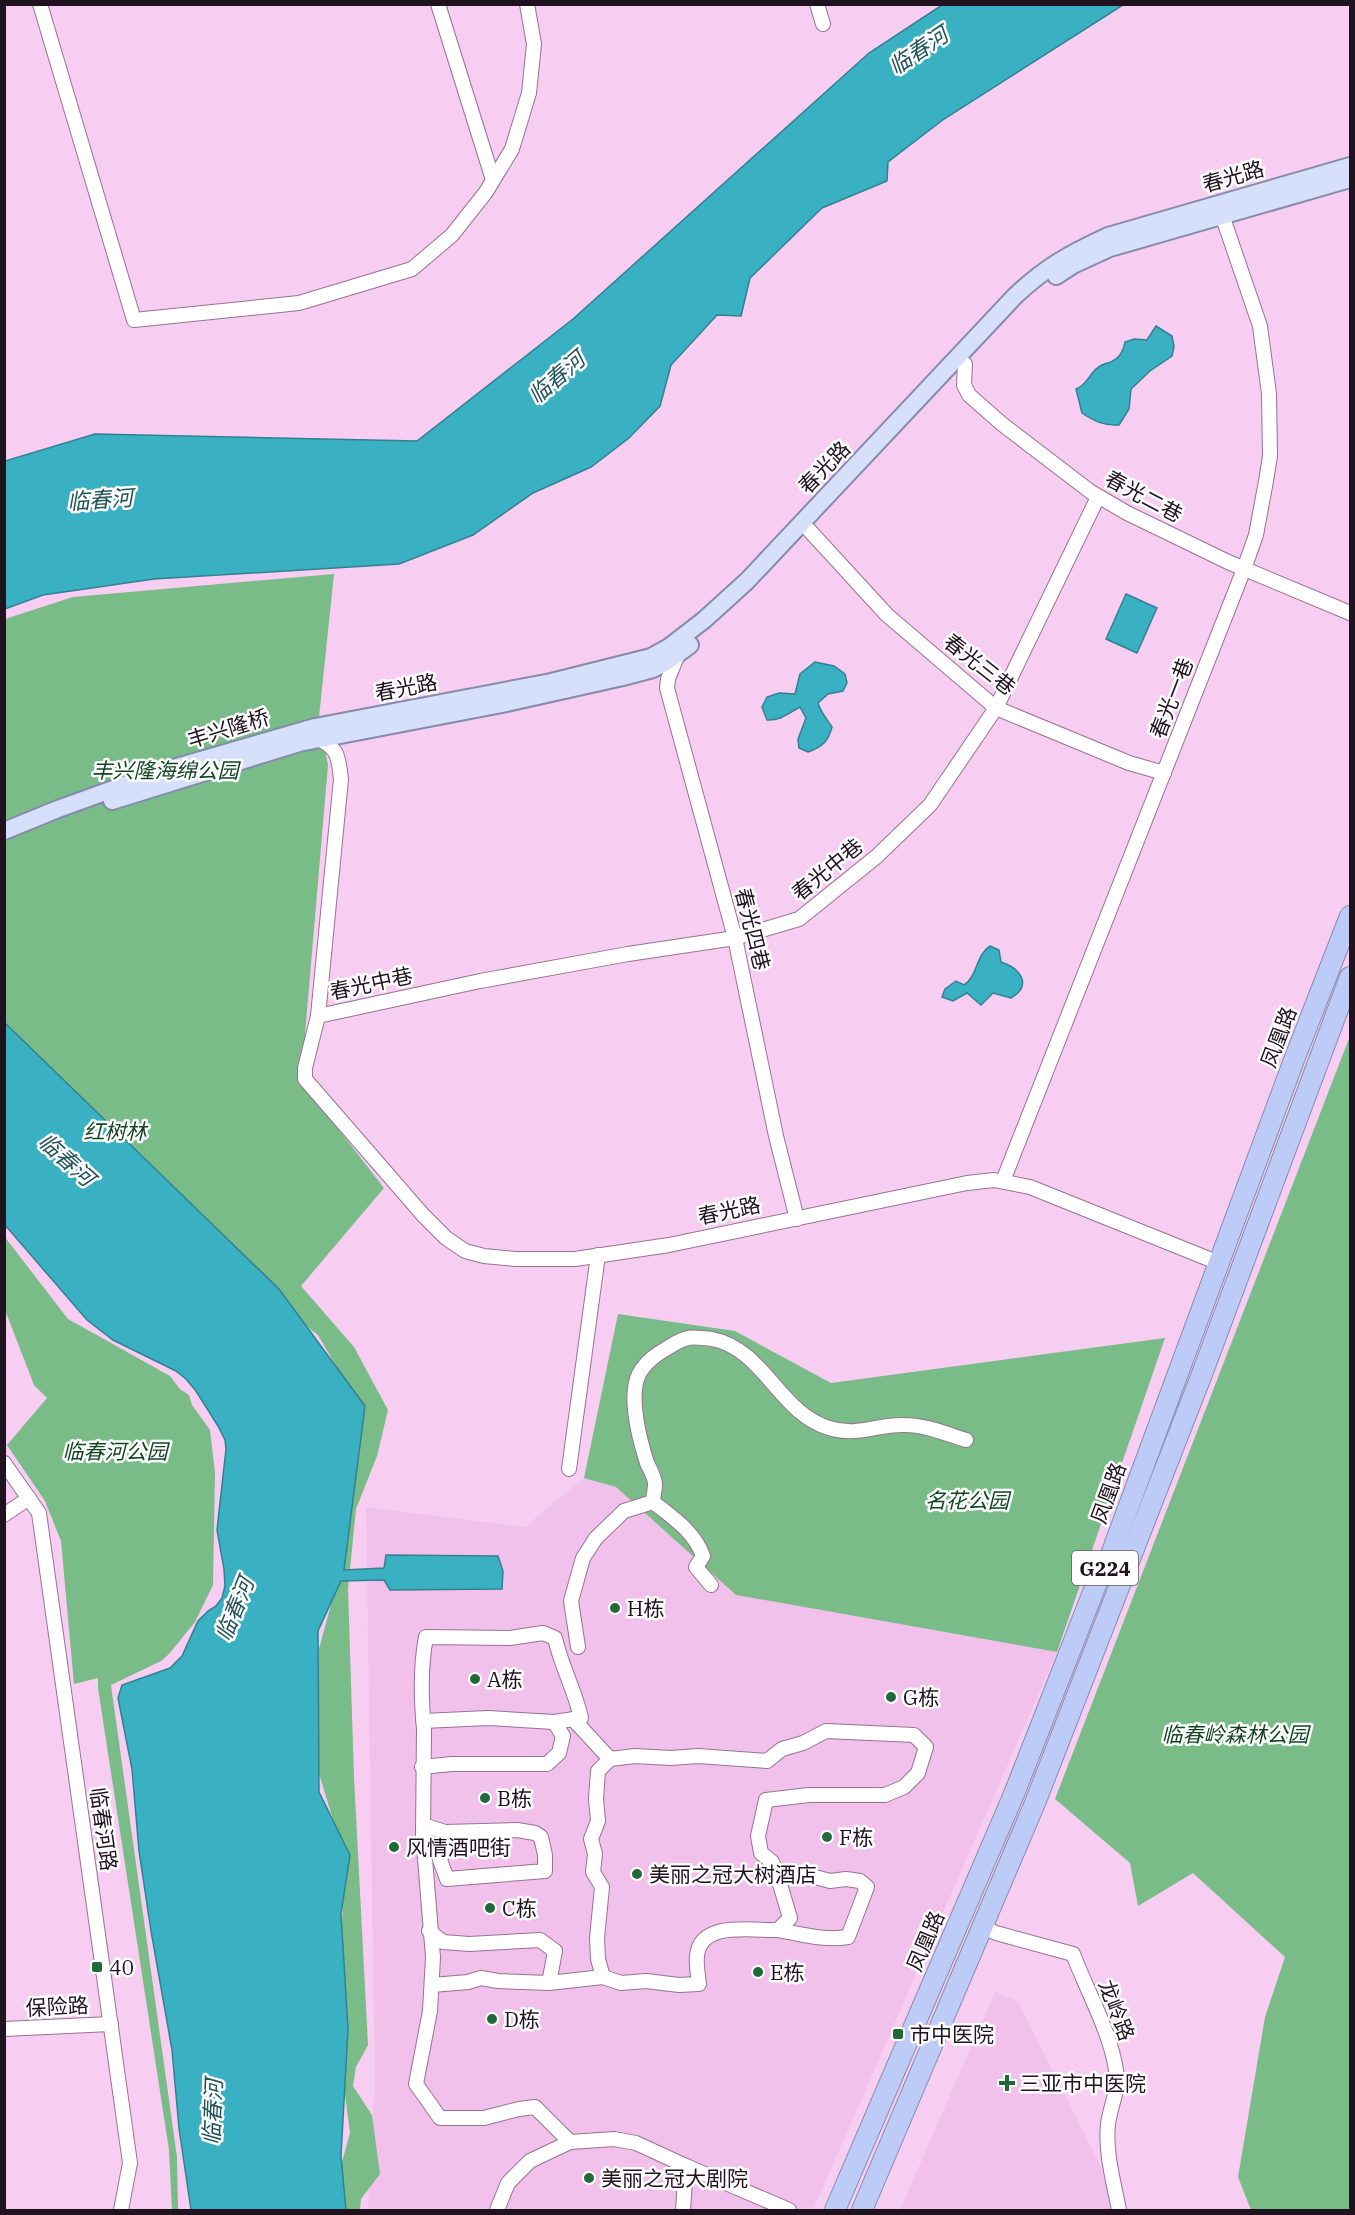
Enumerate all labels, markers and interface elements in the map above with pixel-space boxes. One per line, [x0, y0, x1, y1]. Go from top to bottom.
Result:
water label: 临春河 [883, 17, 957, 80]
street label: 春光路 [1199, 154, 1267, 198]
water label: 临春河 [522, 342, 593, 410]
street label: 春光路 [792, 435, 856, 499]
street label: 春光二巷 [1100, 464, 1188, 528]
water label: 临春河 [66, 482, 138, 516]
street label: 春光三巷 [938, 627, 1022, 701]
street label: 春光一巷 [1143, 654, 1199, 742]
street label: 春光路 [372, 667, 440, 707]
street label: 丰兴隆桥 [184, 702, 272, 754]
park label: 丰兴隆海绵公园 [92, 756, 241, 784]
street label: 春光中巷 [786, 832, 868, 906]
street label: 春光四巷 [729, 885, 777, 973]
street label: 春光中巷 [327, 961, 415, 1005]
street label: 凤凰路 [1254, 1003, 1302, 1071]
park label: 红树林 [84, 1117, 149, 1145]
water label: 临春河 [33, 1126, 104, 1195]
street label: 春光路 [695, 1190, 763, 1230]
park label: 临春河公园 [63, 1437, 170, 1465]
street label: 凤凰路 [1084, 1459, 1132, 1527]
park label: 名花公园 [925, 1486, 1012, 1514]
road number: G224 [1072, 1551, 1138, 1585]
water label: 临春河 [208, 1569, 261, 1645]
place label: H栋 [627, 1594, 665, 1622]
marker: H栋 [608, 1601, 622, 1615]
place label: A栋 [487, 1665, 522, 1693]
marker: A栋 [468, 1672, 482, 1686]
place label: G栋 [903, 1683, 939, 1711]
marker: G栋 [884, 1690, 898, 1704]
park label: 临春岭森林公园 [1162, 1720, 1311, 1748]
place label: B栋 [497, 1784, 532, 1812]
street label: 临春河路 [84, 1785, 124, 1873]
marker: B栋 [478, 1791, 492, 1805]
place label: F栋 [839, 1823, 873, 1851]
marker: F栋 [820, 1830, 834, 1844]
place label: 风情酒吧街 [406, 1833, 511, 1861]
marker: 风情酒吧街 [387, 1840, 401, 1854]
place label: 美丽之冠大树酒店 [649, 1860, 817, 1888]
marker: 美丽之冠大树酒店 [630, 1867, 644, 1881]
place label: C栋 [502, 1894, 537, 1922]
marker: C栋 [483, 1901, 497, 1915]
street label: 凤凰路 [900, 1907, 950, 1975]
place label: 40 [109, 1953, 134, 1981]
place label: E栋 [770, 1958, 804, 1986]
marker: 40 [90, 1960, 104, 1974]
marker: E栋 [751, 1965, 765, 1979]
street label: 龙岭路 [1093, 1976, 1141, 2044]
street label: 保险路 [25, 1990, 89, 2022]
place label: D栋 [504, 2005, 540, 2033]
marker: D栋 [485, 2012, 499, 2026]
place label: 市中医院 [910, 2020, 994, 2048]
marker: 市中医院 [891, 2027, 905, 2041]
place label: 三亚市中医院 [1020, 2069, 1146, 2097]
marker: 三亚市中医院 [998, 2074, 1016, 2092]
water label: 临春河 [196, 2075, 228, 2145]
place label: 美丽之冠大剧院 [601, 2164, 748, 2192]
marker: 美丽之冠大剧院 [582, 2171, 596, 2185]

